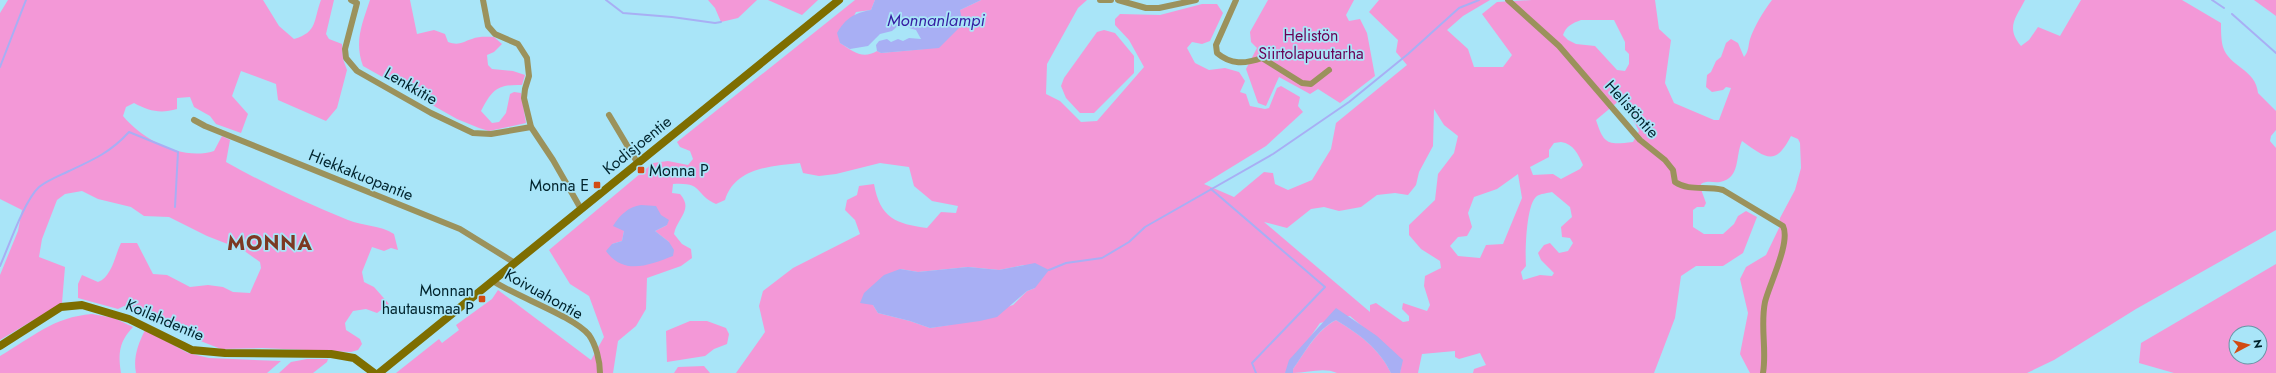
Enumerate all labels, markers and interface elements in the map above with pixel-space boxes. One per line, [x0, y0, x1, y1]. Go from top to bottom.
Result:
water label: Monnanlampi [887, 8, 985, 32]
park label: Helistön Siirtolapuutarha [1258, 24, 1364, 65]
street label: Lenkkitie [380, 61, 442, 111]
street label: Helistöntie [1600, 75, 1664, 143]
street label: Kodisjoentie [598, 110, 676, 180]
street label: Hiekkakuopantie [305, 144, 417, 206]
place label: Monna P [649, 159, 709, 182]
marker: Monna P [636, 165, 646, 175]
place label: Monna E [529, 174, 589, 197]
marker: Monna E [592, 180, 602, 190]
district label: MONNA [227, 229, 313, 258]
street label: Koivuahontie [501, 263, 587, 325]
place label: Monnan hautausmaa P [382, 279, 474, 320]
street label: Koilahdentie [122, 293, 208, 347]
marker: Monnan hautausmaa P [477, 294, 487, 304]
north arrow [2228, 325, 2268, 365]
text: N [2249, 338, 2266, 349]

